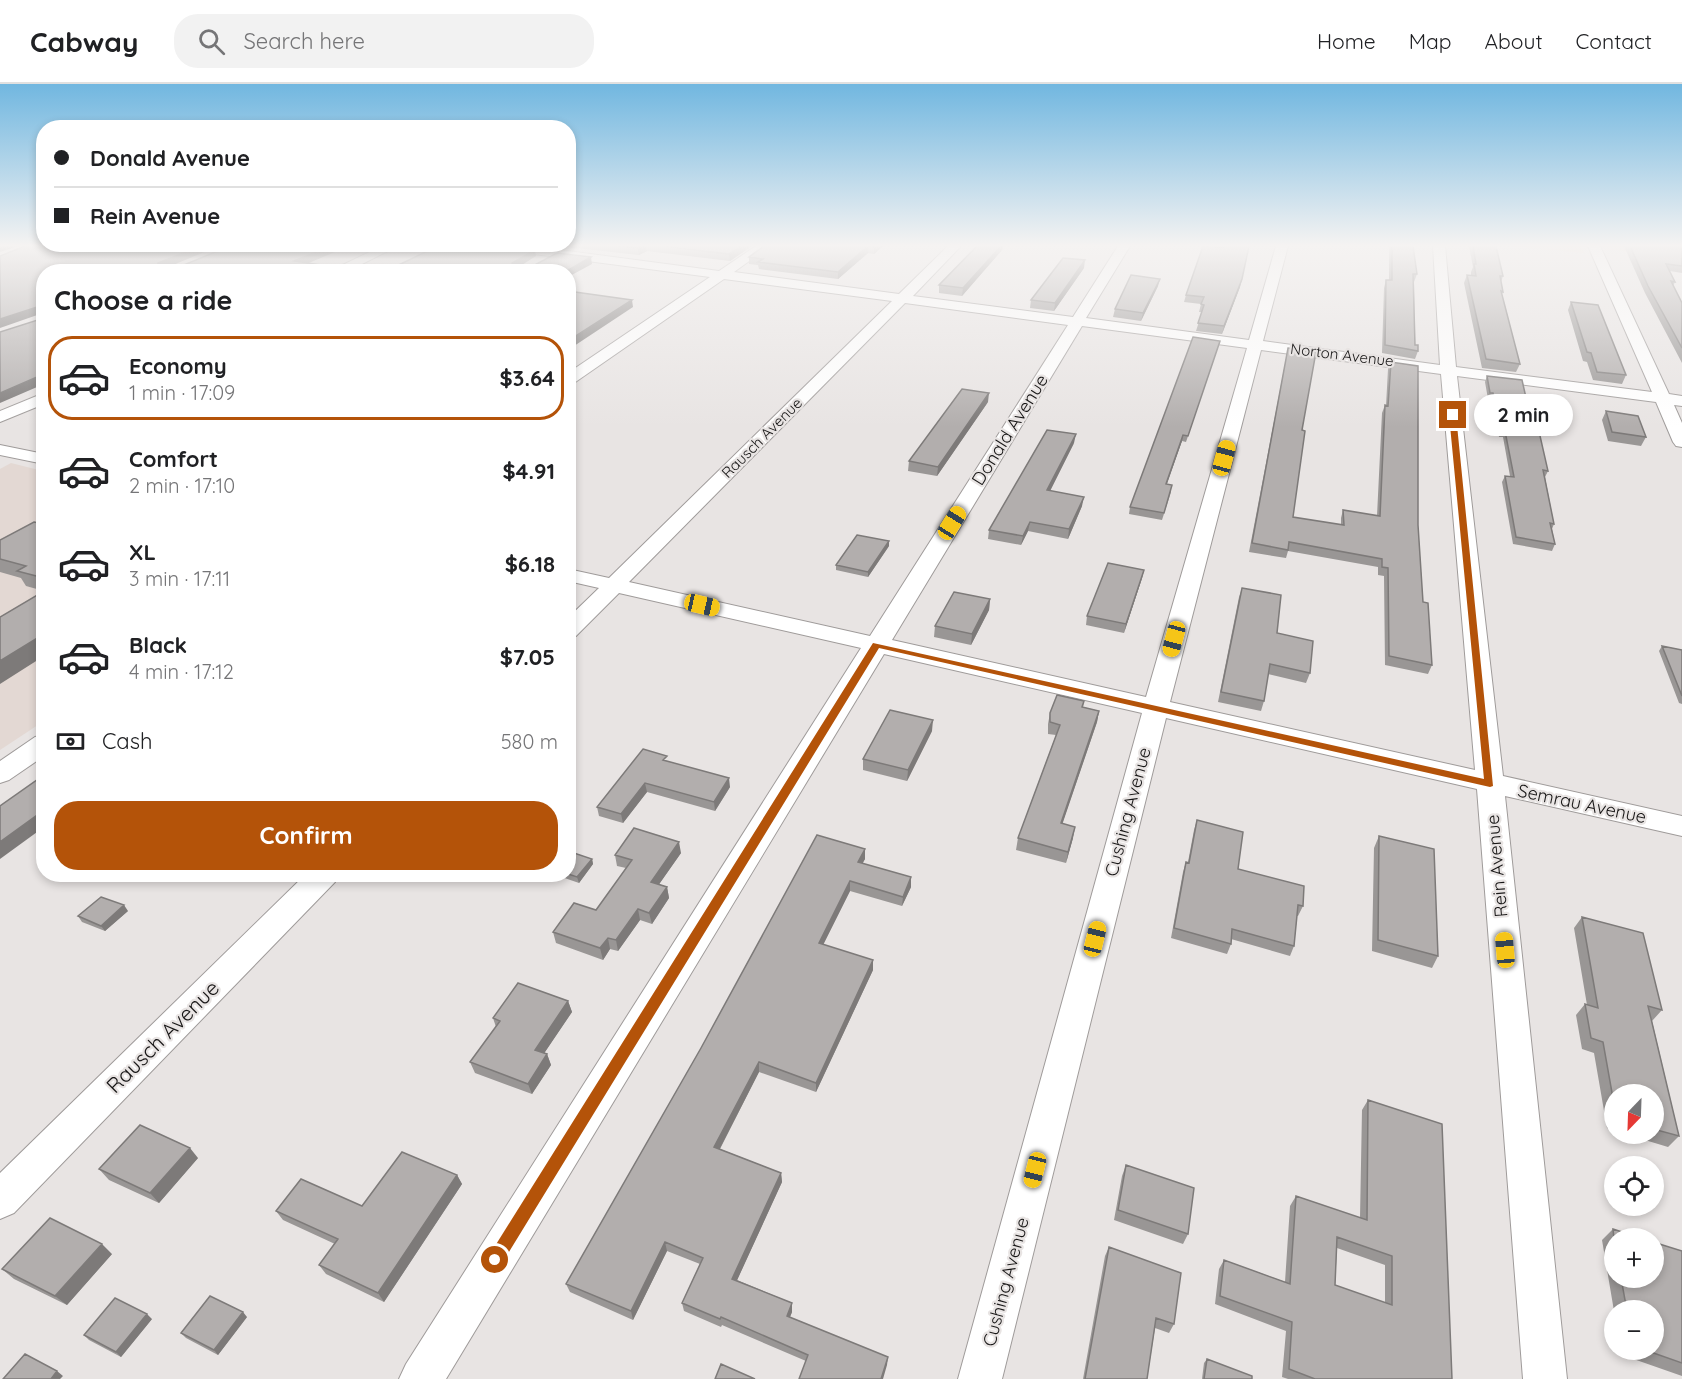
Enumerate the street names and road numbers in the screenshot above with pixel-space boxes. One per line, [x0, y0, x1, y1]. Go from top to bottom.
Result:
street label: Norton Avenue [1289, 339, 1395, 370]
street label: Donald Avenue [966, 370, 1053, 490]
street label: Rausch Avenue [717, 393, 806, 482]
street label: Cushing Avenue [1099, 745, 1156, 879]
street label: Semrau Avenue [1516, 779, 1648, 828]
street label: Rein Avenue [1481, 814, 1512, 918]
street label: Rausch Avenue [100, 974, 224, 1098]
street label: Cushing Avenue [977, 1215, 1034, 1349]

